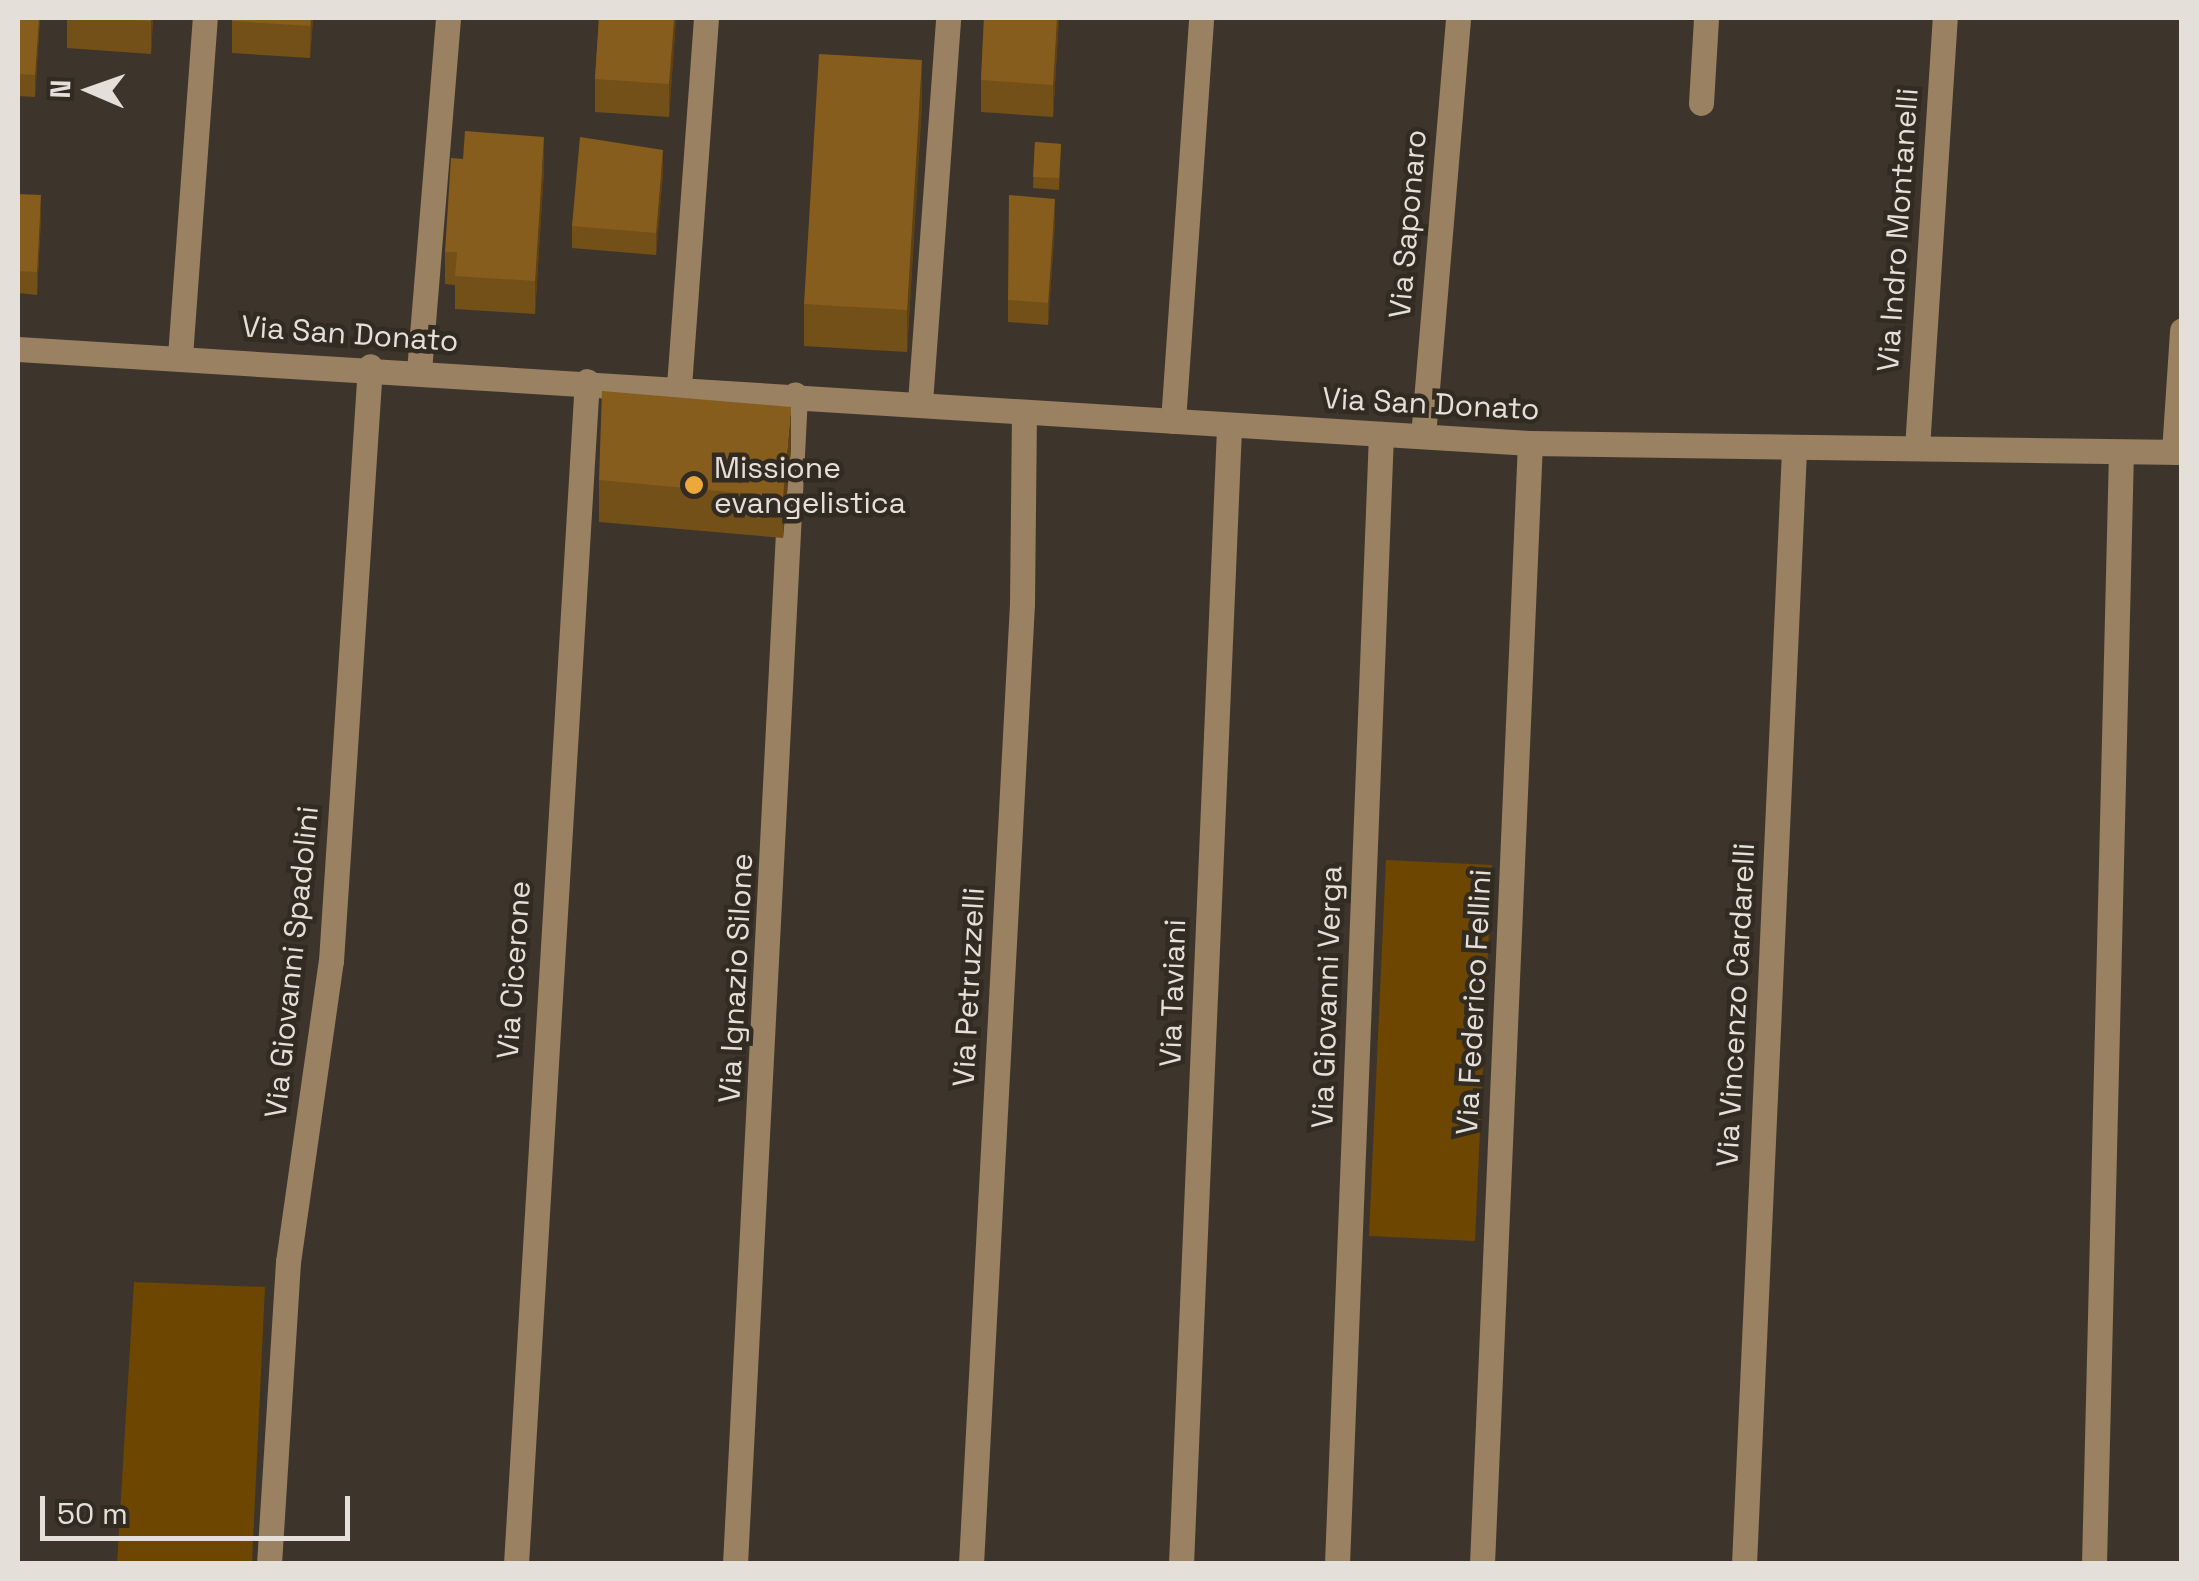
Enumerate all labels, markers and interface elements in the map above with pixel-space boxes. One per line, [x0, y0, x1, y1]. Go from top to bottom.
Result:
north arrow [40, 40, 140, 140]
text: N [42, 79, 78, 99]
street label: Via Indro Montanelli [1870, 87, 1926, 373]
street label: Via Saponaro [1382, 128, 1434, 320]
street label: Via San Donato [240, 308, 460, 360]
street label: Via San Donato [1321, 380, 1541, 428]
place label: Missione evangelistica [714, 450, 906, 520]
marker: Missione evangelistica [683, 474, 705, 496]
street label: Via Giovanni Spadolini [258, 804, 326, 1120]
street label: Via Vincenzo Cardarelli [1710, 842, 1762, 1168]
street label: Via Ignazio Silone [711, 852, 761, 1104]
street label: Via Giovanni Verga [1304, 865, 1350, 1129]
street label: Via Federico Fellini [1449, 868, 1499, 1136]
street label: Via Cicerone [490, 880, 538, 1060]
street label: Via Petruzzelli [946, 886, 992, 1088]
street label: Via Taviani [1152, 918, 1194, 1068]
scale bar [45, 1476, 355, 1538]
text: 50 m [57, 1494, 128, 1533]

